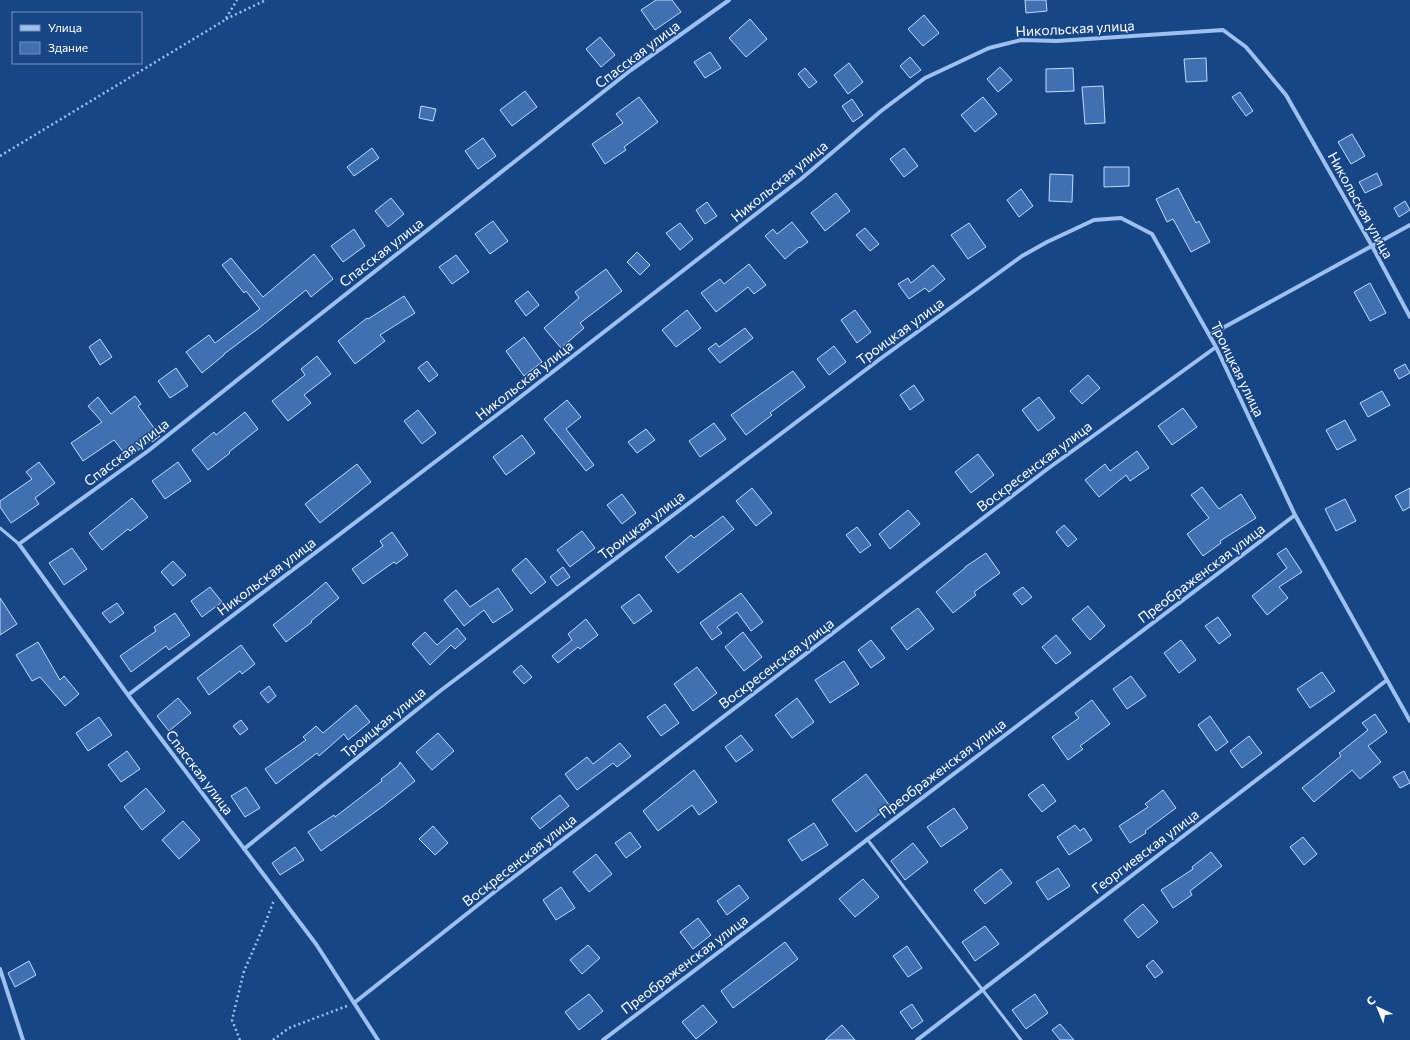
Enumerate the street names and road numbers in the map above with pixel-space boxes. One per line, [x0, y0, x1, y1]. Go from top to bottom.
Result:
street label: Никольская улица [1015, 16, 1135, 40]
street label: Спасская улица [591, 17, 683, 91]
street label: Никольская улица [727, 137, 831, 225]
street label: Никольская улица [1325, 149, 1397, 261]
street label: Спасская улица [336, 214, 426, 290]
street label: Троицкая улица [853, 294, 947, 368]
street label: Троицкая улица [1208, 319, 1268, 419]
street label: Никольская улица [472, 337, 576, 423]
street label: Спасская улица [80, 415, 172, 489]
street label: Воскресенская улица [973, 417, 1095, 515]
street label: Троицкая улица [595, 487, 687, 563]
street label: Преображенская улица [1134, 520, 1268, 626]
street label: Никольская улица [213, 533, 319, 619]
street label: Воскресенская улица [715, 614, 837, 712]
street label: Троицкая улица [337, 683, 429, 761]
street label: Преображенская улица [875, 715, 1009, 821]
street label: Спасская улица [163, 726, 237, 818]
street label: Георгиевская улица [1088, 805, 1202, 897]
street label: Воскресенская улица [459, 810, 579, 910]
street label: Преображенская улица [617, 911, 751, 1017]

